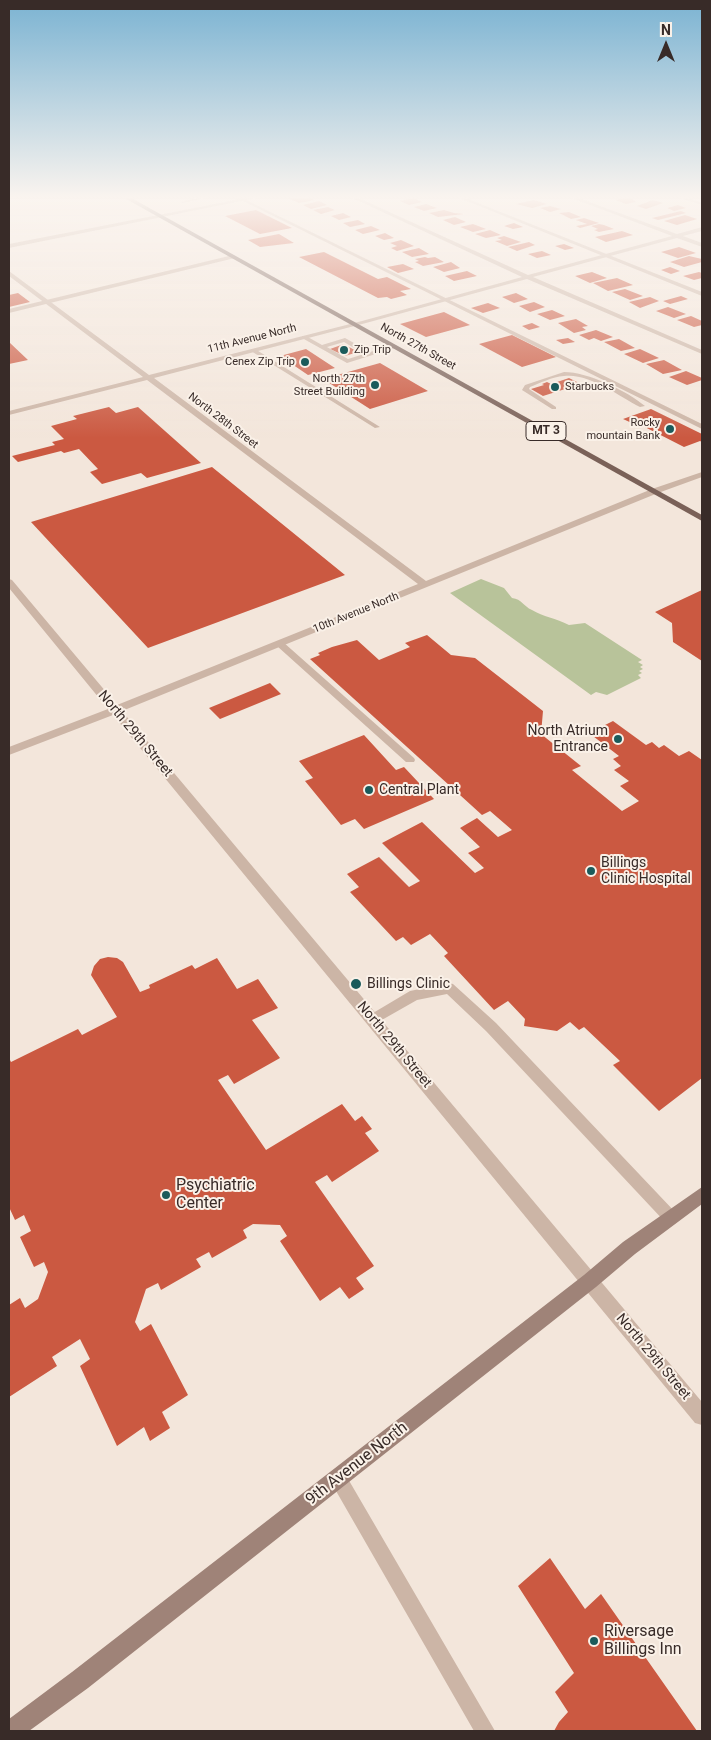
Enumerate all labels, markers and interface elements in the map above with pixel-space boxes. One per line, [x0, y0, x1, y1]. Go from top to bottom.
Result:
north arrow [641, 20, 691, 70]
text: N [661, 22, 671, 38]
street label: North 27th Street [378, 321, 458, 373]
street label: 11th Avenue North [206, 322, 298, 356]
place label: Zip Trip [354, 343, 391, 357]
marker: Zip Trip [338, 344, 350, 356]
place label: Cenex Zip Trip [225, 355, 295, 369]
marker: Cenex Zip Trip [299, 356, 311, 368]
place label: North 27th Street Building [294, 372, 365, 398]
marker: North 27th Street Building [369, 379, 381, 391]
place label: Starbucks [565, 380, 614, 394]
marker: Starbucks [549, 381, 561, 393]
street label: North 28th Street [185, 390, 261, 452]
place label: Rocky mountain Bank [586, 416, 660, 442]
road number: MT 3 [526, 422, 566, 441]
marker: Rocky mountain Bank [664, 423, 676, 435]
street label: 10th Avenue North [311, 590, 401, 636]
street label: North 29th Street [94, 688, 176, 780]
place label: North Atrium Entrance [527, 723, 608, 756]
marker: North Atrium Entrance [612, 733, 624, 745]
place label: Central Plant [379, 782, 459, 798]
marker: Central Plant [363, 784, 375, 796]
place label: Billings Clinic Hospital [601, 855, 691, 888]
marker: Billings Clinic Hospital [585, 865, 597, 877]
place label: Billings Clinic [367, 976, 450, 992]
marker: Billings Clinic [349, 977, 363, 991]
street label: North 29th Street [353, 999, 435, 1091]
place label: Psychiatric Center [176, 1176, 255, 1214]
marker: Psychiatric Center [160, 1189, 172, 1201]
street label: North 29th Street [612, 1311, 694, 1403]
street label: 9th Avenue North [302, 1418, 412, 1510]
place label: Riversage Billings Inn [604, 1622, 682, 1660]
marker: Riversage Billings Inn [588, 1635, 600, 1647]

